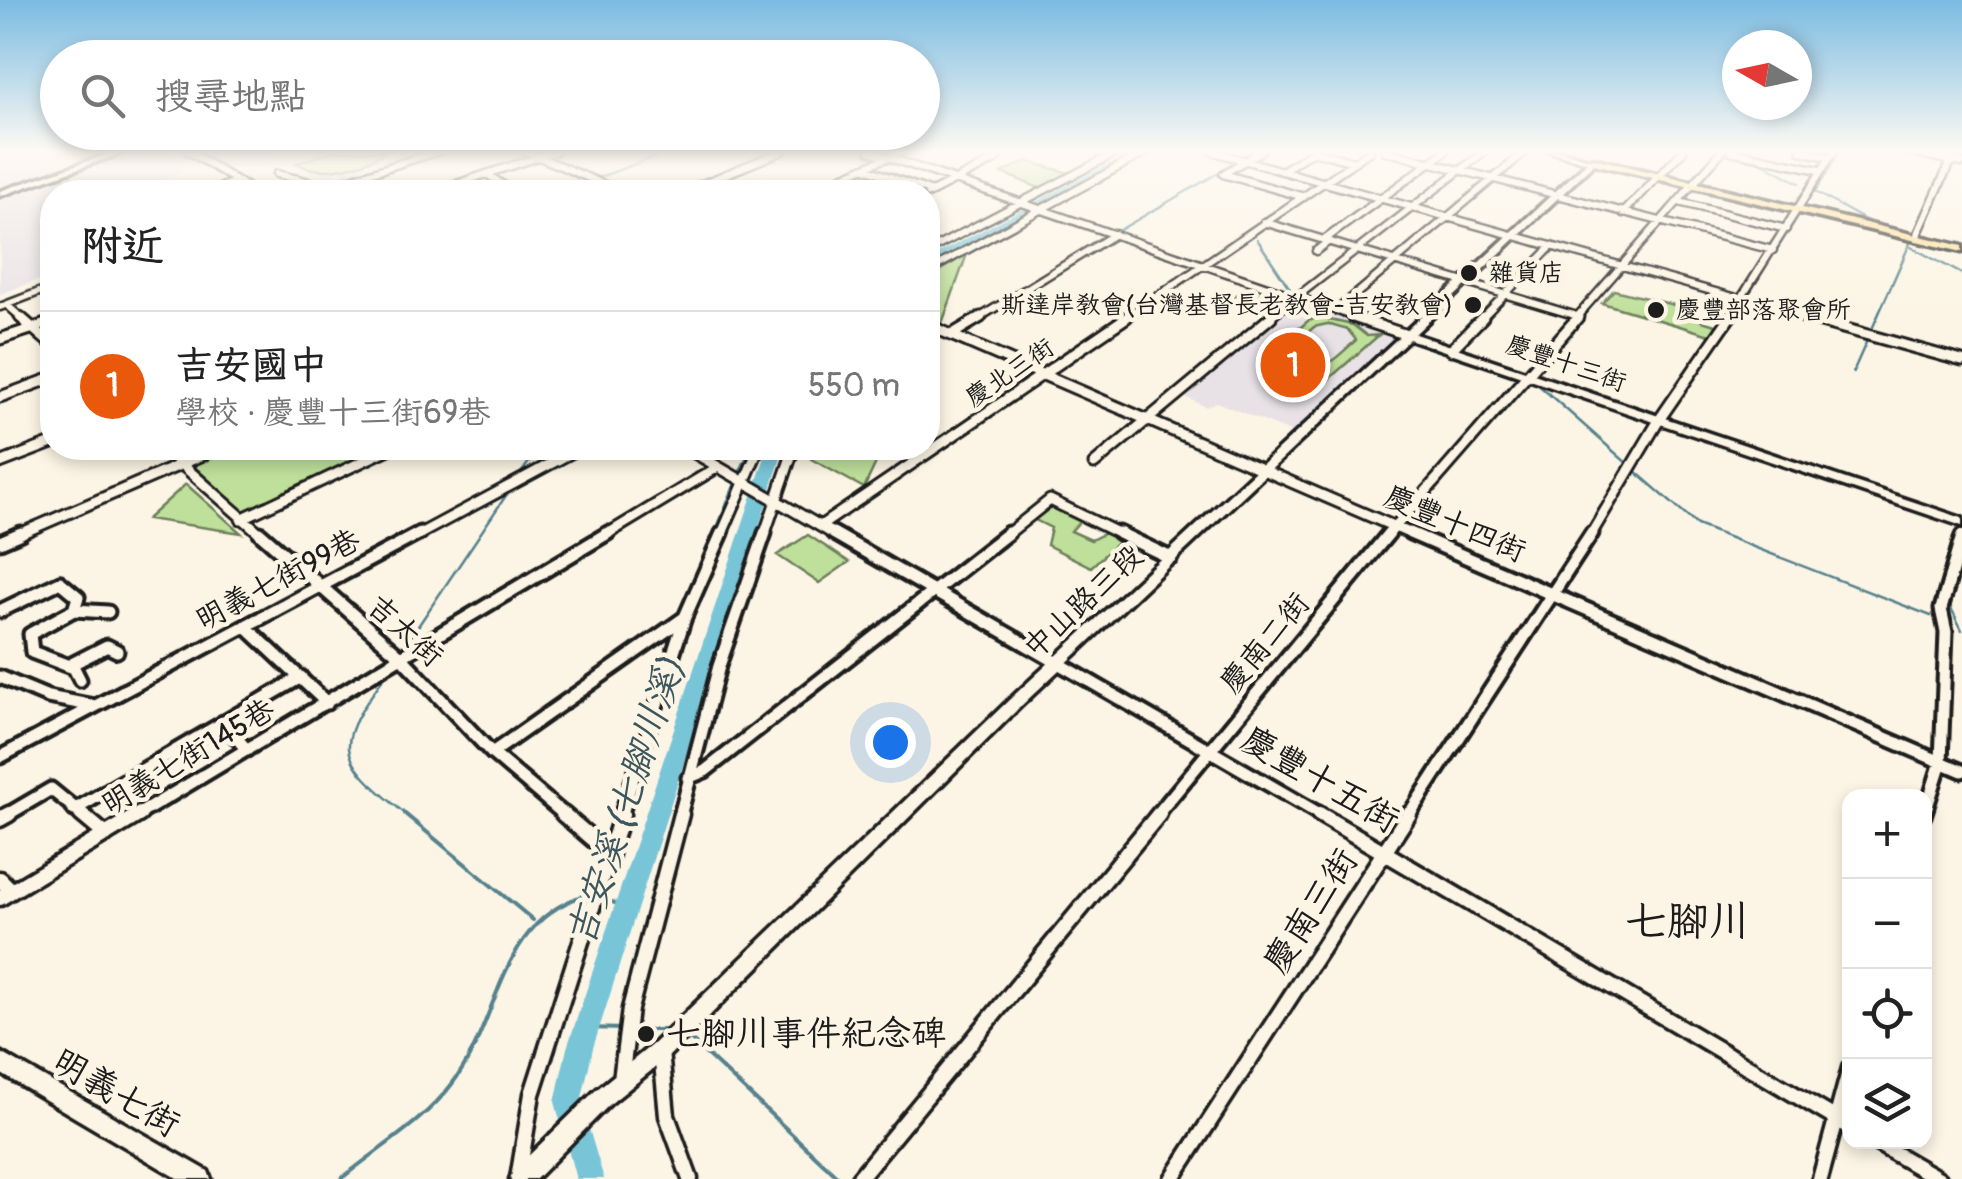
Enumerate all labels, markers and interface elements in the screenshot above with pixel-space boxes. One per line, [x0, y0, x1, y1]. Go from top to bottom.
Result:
north arrow [1722, 30, 1812, 120]
search box [40, 40, 940, 150]
icon: search [75, 68, 130, 123]
text: 搜尋地點 [155, 73, 307, 121]
text: 附近 [80, 221, 164, 273]
place label: 雜貨店 [1489, 258, 1564, 289]
marker: 雜貨店 [1458, 262, 1480, 284]
place label: 斯達岸教會(台灣基督長老教會-吉安教會) [1001, 290, 1453, 321]
marker: 斯達岸教會(台灣基督長老教會-吉安教會) [1462, 294, 1484, 316]
place label: 慶豐部落聚會所 [1676, 295, 1851, 326]
marker: 慶豐部落聚會所 [1645, 299, 1667, 321]
pin: 1 [1260, 328, 1326, 402]
street label: 慶豐十三街 [1502, 329, 1630, 399]
street label: 慶北三街 [960, 332, 1060, 414]
text: 吉安國中 [175, 342, 327, 390]
text: 1 [106, 366, 119, 406]
text: 550 m [808, 366, 900, 406]
text: 學校 · 慶豐十三街69巷 [175, 393, 490, 433]
street label: 慶豐十四街 [1379, 478, 1531, 570]
street label: 明義七街99巷 [189, 521, 367, 639]
street label: 中山路三段 [1016, 537, 1150, 667]
street label: 慶南二街 [1212, 585, 1318, 701]
street label: 吉太街 [359, 587, 451, 675]
water label: 吉安溪 (七腳川溪) [557, 652, 695, 952]
street label: 明義七街145巷 [95, 691, 281, 823]
your location [865, 717, 916, 768]
street label: 慶豐十五街 [1233, 717, 1407, 843]
map controls [1842, 789, 1932, 1149]
button: + [1842, 789, 1932, 879]
street label: 慶南三街 [1254, 840, 1368, 982]
button: − [1842, 879, 1932, 969]
district label: 七腳川 [1625, 896, 1751, 948]
button: locate [1842, 969, 1932, 1059]
place label: 七腳川事件紀念碑 [666, 1012, 946, 1056]
marker: 七腳川事件紀念碑 [635, 1023, 657, 1045]
street label: 明義七街 [44, 1039, 188, 1147]
button: layers [1842, 1059, 1932, 1149]

